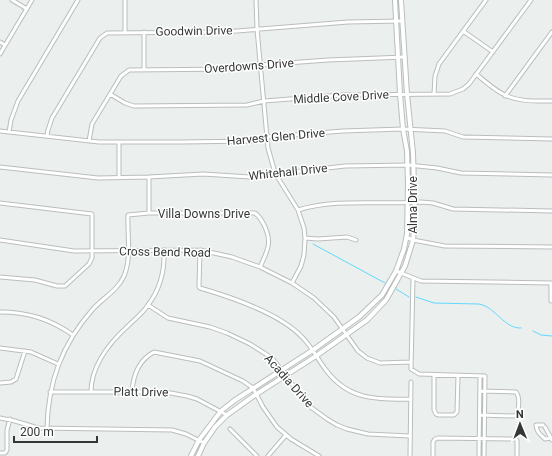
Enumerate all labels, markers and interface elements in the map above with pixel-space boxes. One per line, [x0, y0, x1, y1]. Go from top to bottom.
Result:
street label: Goodwin Drive [155, 23, 233, 39]
street label: Overdowns Drive [204, 56, 294, 76]
street label: Middle Cove Drive [293, 88, 389, 106]
street label: Harvest Glen Drive [226, 126, 326, 148]
street label: Whitehall Drive [248, 161, 328, 183]
street label: Alma Drive [406, 176, 420, 234]
street label: Villa Downs Drive [158, 207, 250, 221]
street label: Cross Bend Road [119, 244, 211, 260]
street label: Acadia Drive [261, 351, 317, 411]
street label: Platt Drive [113, 385, 169, 399]
north arrow [500, 404, 540, 444]
text: N [516, 408, 524, 421]
scale bar [14, 418, 97, 444]
text: 200 m [20, 425, 54, 439]

